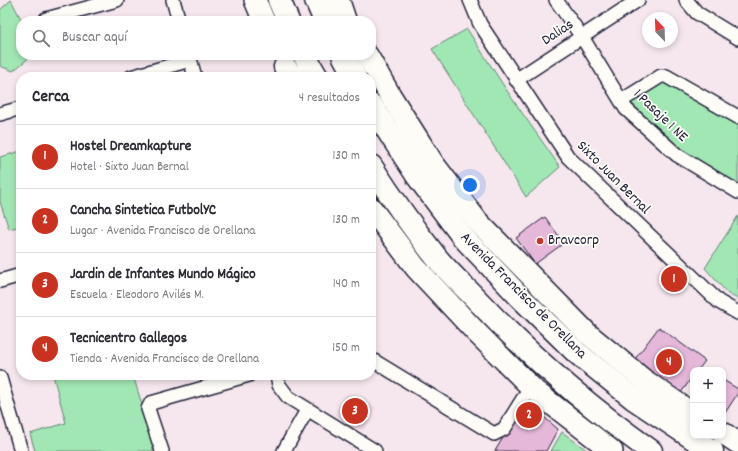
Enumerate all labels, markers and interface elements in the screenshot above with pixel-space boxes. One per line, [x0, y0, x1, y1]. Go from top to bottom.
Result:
north arrow [642, 12, 678, 48]
street label: Dalias [538, 14, 578, 52]
search box [16, 16, 376, 60]
icon: search [30, 27, 52, 49]
text: Buscar aquí [62, 27, 127, 49]
street label: 1 Pasaje 1 NE [628, 84, 693, 148]
text: Cerca [32, 86, 69, 110]
text: 4 resultados [299, 89, 360, 108]
text: Hostel Dreamkapture [70, 136, 191, 158]
street label: Sixto Juan Bernal [571, 136, 655, 220]
text: 1 [44, 147, 46, 166]
text: 130 m [332, 147, 360, 166]
text: Hotel · Sixto Juan Bernal [70, 158, 189, 177]
your location [460, 175, 480, 195]
text: Cancha Sintetica FutbolYC [70, 200, 216, 222]
text: 2 [42, 211, 48, 230]
text: 130 m [332, 211, 360, 230]
text: Lugar · Avenida Francisco de Orellana [70, 222, 255, 241]
street label: Avenida Francisco de Orellana [455, 228, 592, 365]
place label: Bravcorp [548, 230, 599, 252]
marker: Bravcorp [535, 236, 545, 246]
text: Jardin de Infantes Mundo Mágico [70, 264, 256, 286]
pin: 1 [661, 264, 687, 294]
text: 3 [42, 275, 48, 294]
text: 140 m [333, 275, 360, 294]
text: Escuela · Eleodoro Avilés M. [70, 286, 204, 305]
text: Tecnicentro Gallegos [70, 328, 187, 350]
text: 4 [42, 339, 48, 358]
text: 150 m [332, 339, 360, 358]
pin: 4 [656, 347, 682, 377]
text: Tienda · Avenida Francisco de Orellana [70, 350, 259, 369]
map controls [690, 367, 726, 439]
button: + [690, 367, 726, 403]
pin: 3 [342, 396, 368, 426]
pin: 2 [516, 400, 542, 430]
button: − [690, 403, 726, 439]

